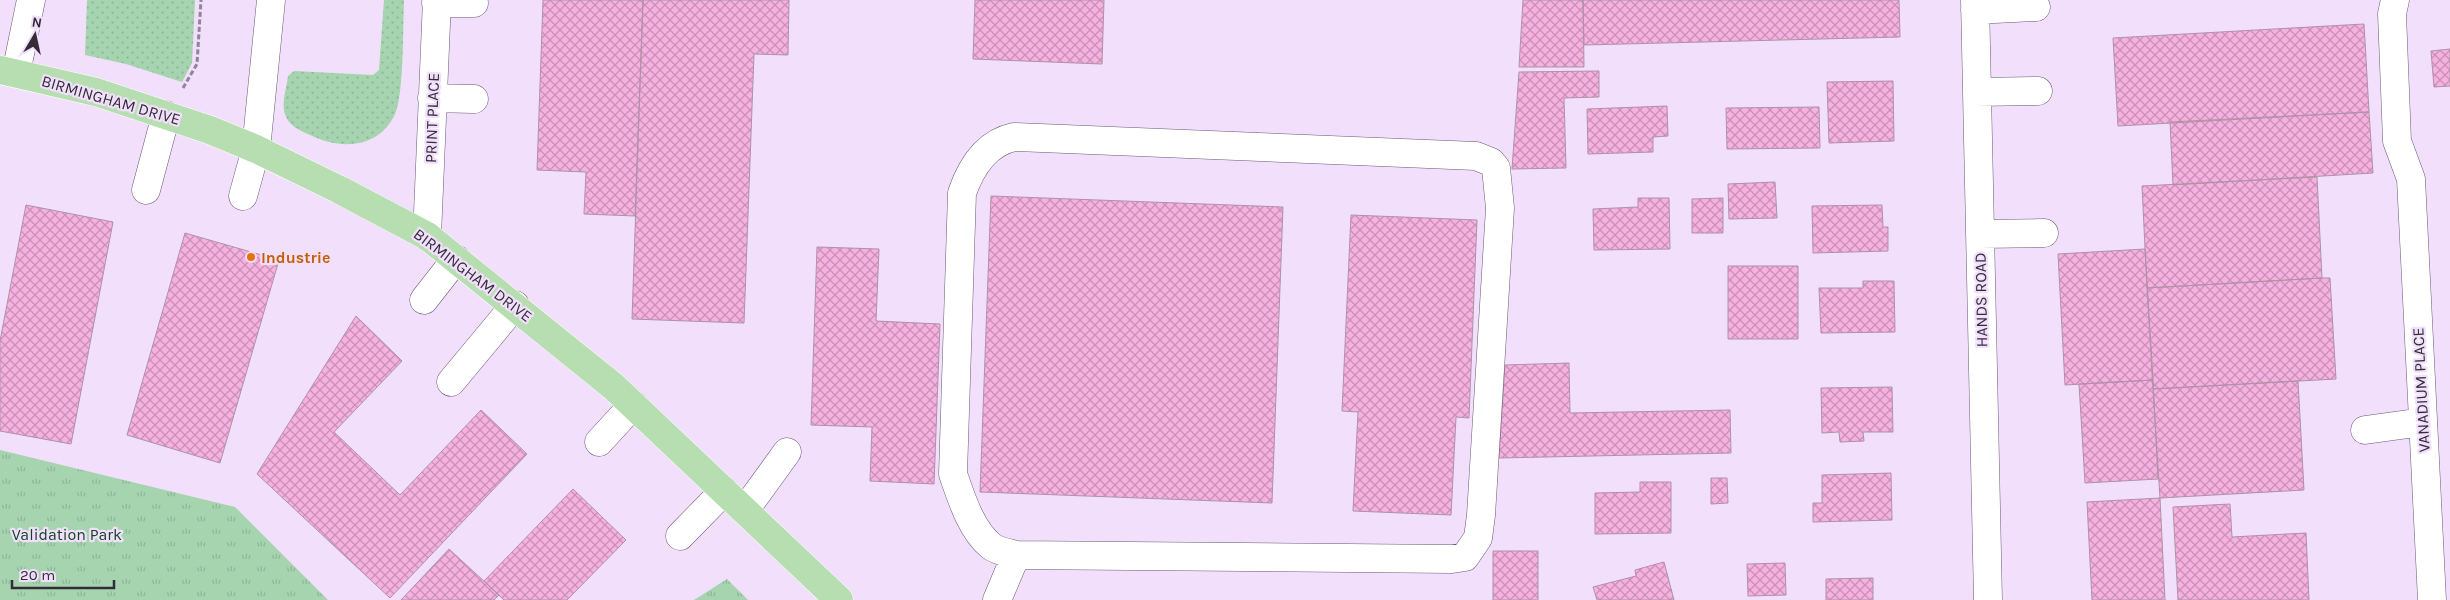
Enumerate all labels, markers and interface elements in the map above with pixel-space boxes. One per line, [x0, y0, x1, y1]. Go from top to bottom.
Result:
north arrow [10, 10, 60, 60]
text: N [31, 13, 43, 32]
street label: BIRMINGHAM DRIVE [39, 71, 183, 129]
street label: PRINT PLACE [421, 73, 443, 163]
street label: BIRMINGHAM DRIVE [410, 224, 536, 326]
place label: Industrie [261, 248, 330, 267]
marker: Industrie [245, 251, 257, 263]
street label: HANDS ROAD [1971, 252, 1991, 348]
street label: VANADIUM PLACE [2408, 327, 2434, 453]
park label: Validation Park [12, 525, 122, 544]
scale bar [12, 558, 115, 590]
text: 20 m [20, 566, 55, 584]

